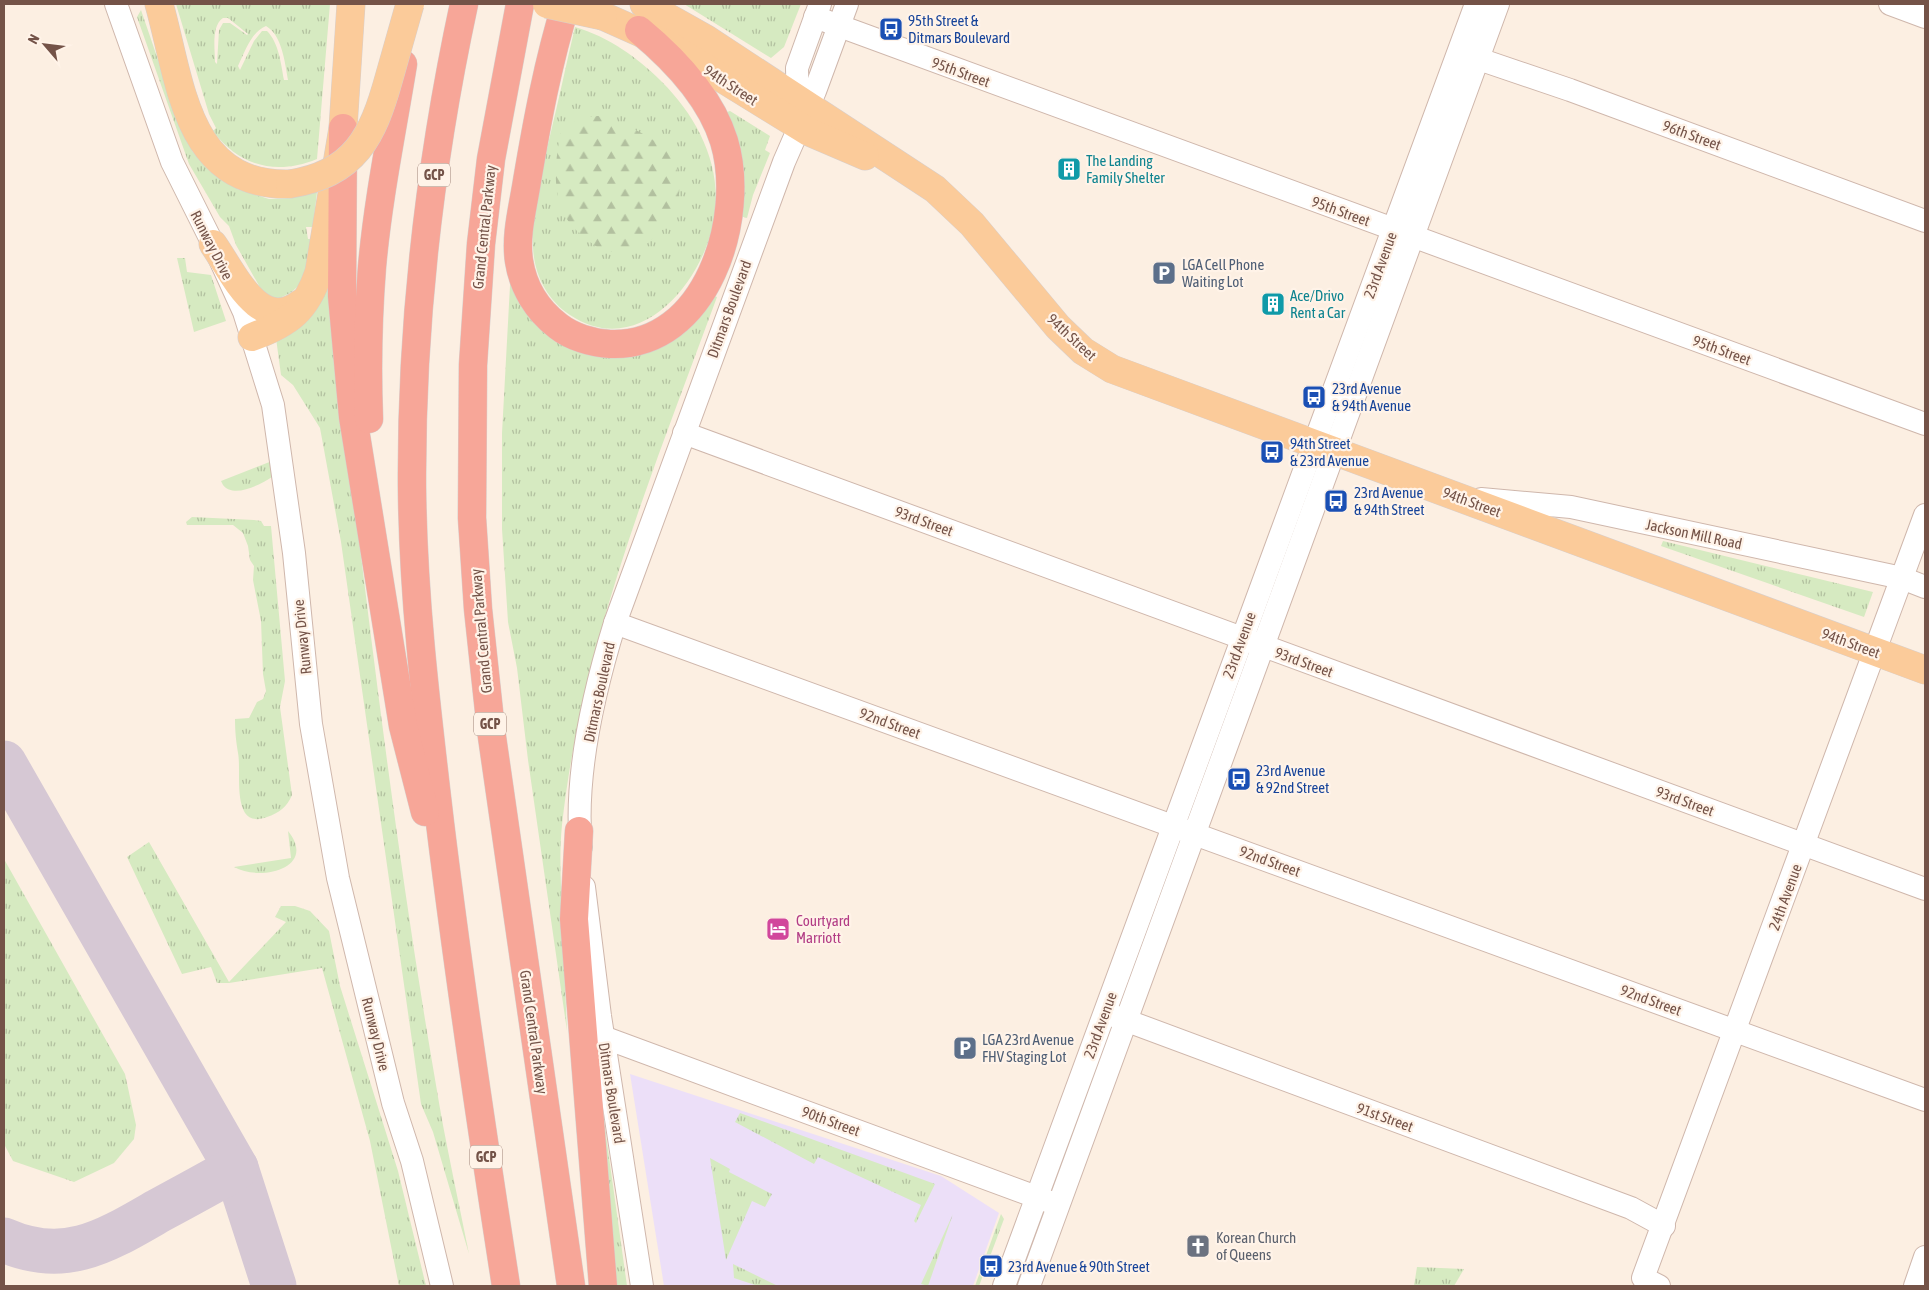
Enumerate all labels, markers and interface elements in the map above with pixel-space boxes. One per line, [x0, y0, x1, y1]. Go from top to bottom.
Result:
place label: 95th Street & Ditmars Boulevard [908, 12, 1010, 46]
bus stop icon: 95th Street & Ditmars Boulevard [878, 16, 904, 42]
north arrow [20, 20, 70, 70]
text: N [25, 31, 43, 46]
street label: 95th Street [930, 54, 992, 90]
street label: 94th Street [701, 61, 761, 109]
street label: 96th Street [1661, 117, 1723, 153]
place label: The Landing Family Shelter [1086, 152, 1165, 186]
building icon: The Landing Family Shelter [1056, 156, 1082, 182]
road number: GCP [418, 164, 450, 186]
street label: Grand Central Parkway [469, 164, 499, 290]
street label: 95th Street [1310, 193, 1372, 229]
street label: Runway Drive [187, 208, 237, 283]
street label: 23rd Avenue [1360, 229, 1400, 300]
place label: LGA Cell Phone Waiting Lot [1182, 256, 1264, 290]
street label: Ditmars Boulevard [704, 258, 754, 360]
parking icon: LGA Cell Phone Waiting Lot [1151, 260, 1177, 286]
place label: Ace/Drivo Rent a Car [1290, 287, 1346, 321]
building icon: Ace/Drivo Rent a Car [1260, 291, 1286, 317]
street label: 94th Street [1044, 310, 1100, 364]
street label: 95th Street [1691, 332, 1753, 368]
place label: 23rd Avenue & 94th Avenue [1332, 380, 1411, 414]
bus stop icon: 23rd Avenue & 94th Avenue [1301, 384, 1327, 410]
place label: 94th Street & 23rd Avenue [1290, 435, 1369, 469]
bus stop icon: 94th Street & 23rd Avenue [1259, 439, 1285, 465]
place label: 23rd Avenue & 94th Street [1354, 484, 1425, 518]
street label: 94th Street [1441, 484, 1503, 520]
bus stop icon: 23rd Avenue & 94th Street [1323, 488, 1349, 514]
street label: 93rd Street [893, 503, 955, 539]
street label: Jackson Mill Road [1644, 516, 1744, 552]
street label: Grand Central Parkway [467, 568, 495, 694]
street label: Runway Drive [290, 599, 314, 675]
street label: 23rd Avenue [1219, 609, 1259, 680]
street label: 94th Street [1820, 625, 1882, 661]
street label: Ditmars Boulevard [580, 640, 618, 744]
street label: 93rd Street [1273, 644, 1335, 680]
street label: 92nd Street [857, 704, 923, 742]
road number: GCP [474, 712, 506, 736]
place label: 23rd Avenue & 92nd Street [1256, 762, 1329, 796]
bus stop icon: 23rd Avenue & 92nd Street [1226, 766, 1252, 792]
street label: 93rd Street [1654, 783, 1716, 819]
street label: 92nd Street [1237, 842, 1303, 880]
street label: 24th Avenue [1765, 861, 1805, 932]
place label: Courtyard Marriott [796, 912, 850, 946]
hotel icon: Courtyard Marriott [765, 916, 791, 942]
street label: Grand Central Parkway [517, 969, 551, 1095]
street label: 92nd Street [1618, 981, 1684, 1019]
street label: 23rd Avenue [1080, 989, 1120, 1060]
street label: Runway Drive [359, 995, 393, 1073]
place label: LGA 23rd Avenue FHV Staging Lot [982, 1031, 1074, 1065]
parking icon: LGA 23rd Avenue FHV Staging Lot [952, 1035, 978, 1061]
street label: Ditmars Boulevard [596, 1041, 628, 1145]
street label: 91st Street [1355, 1099, 1415, 1135]
street label: 90th Street [800, 1103, 862, 1139]
road number: GCP [470, 1146, 502, 1168]
place label: Korean Church of Queens [1216, 1229, 1296, 1263]
church icon: Korean Church of Queens [1185, 1233, 1211, 1259]
bus stop icon: 23rd Avenue & 90th Street [978, 1253, 1004, 1279]
place label: 23rd Avenue & 90th Street [1008, 1258, 1150, 1275]

